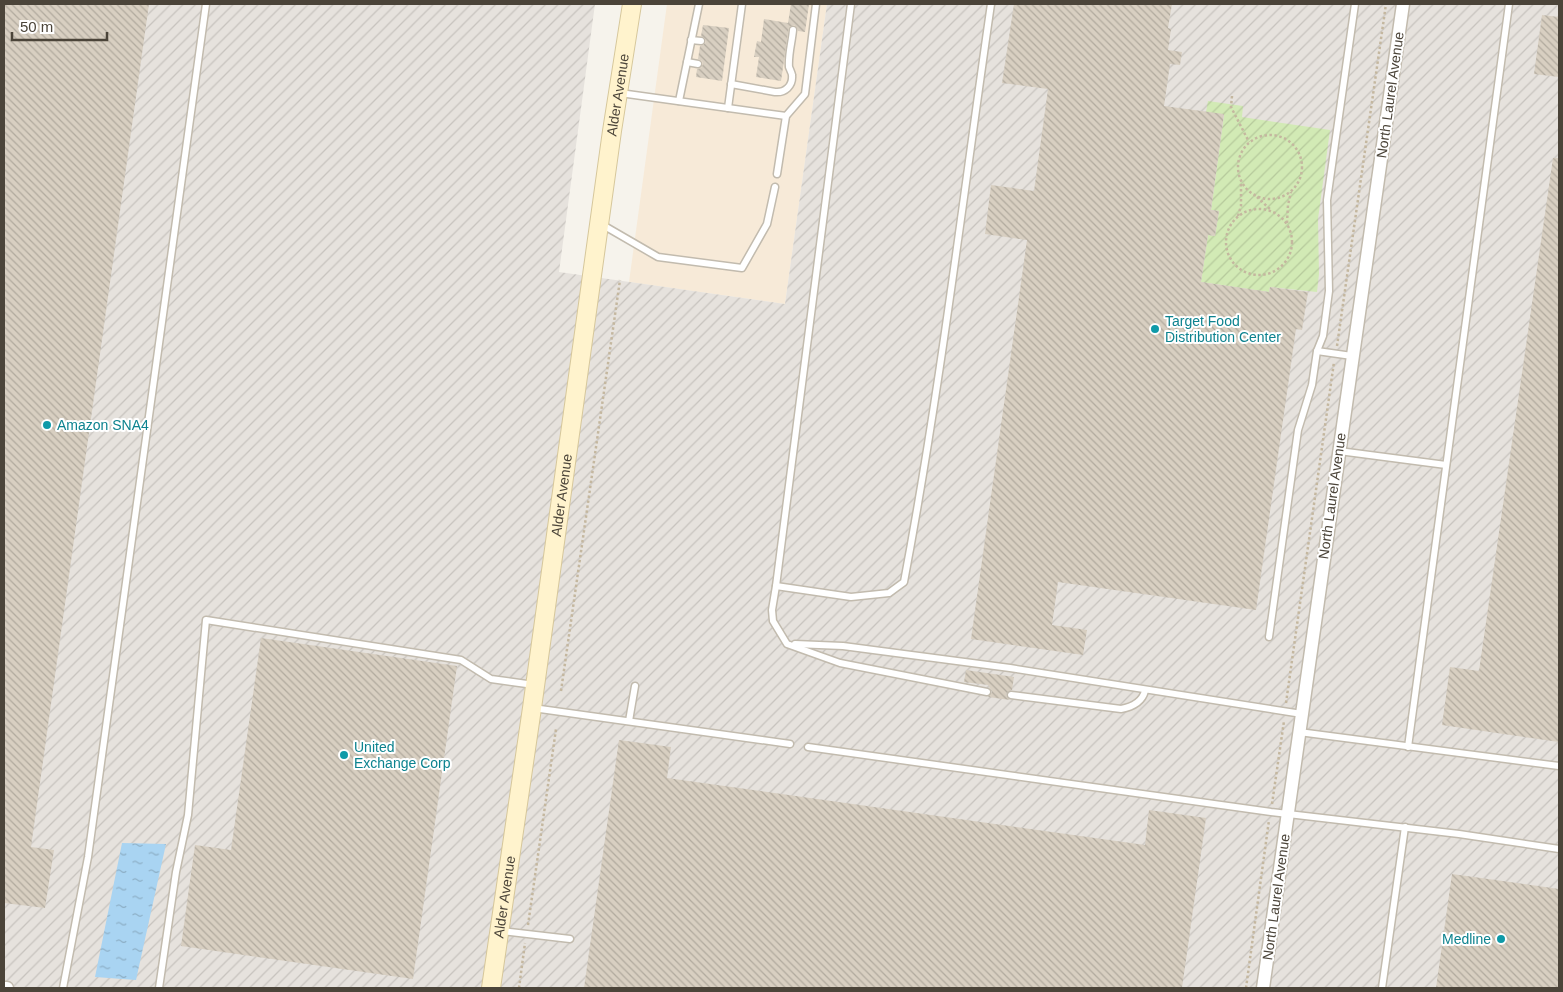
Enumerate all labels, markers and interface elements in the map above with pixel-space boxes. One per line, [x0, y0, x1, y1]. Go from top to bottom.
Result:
scale bar [12, 10, 108, 42]
text: 50 m [20, 18, 53, 35]
street label: North Laurel Avenue [1373, 31, 1407, 159]
street label: Alder Avenue [603, 52, 632, 137]
place label: Target Food Distribution Center [1165, 313, 1281, 345]
marker: Target Food Distribution Center [1149, 323, 1161, 335]
place label: Amazon SNA4 [57, 417, 149, 433]
marker: Amazon SNA4 [41, 419, 53, 431]
street label: North Laurel Avenue [1315, 432, 1349, 560]
street label: Alder Avenue [548, 453, 575, 537]
place label: United Exchange Corp [354, 739, 451, 771]
marker: United Exchange Corp [338, 749, 350, 761]
street label: North Laurel Avenue [1259, 833, 1293, 961]
street label: Alder Avenue [490, 854, 518, 939]
place label: Medline [1442, 931, 1491, 947]
marker: Medline [1495, 933, 1507, 945]

